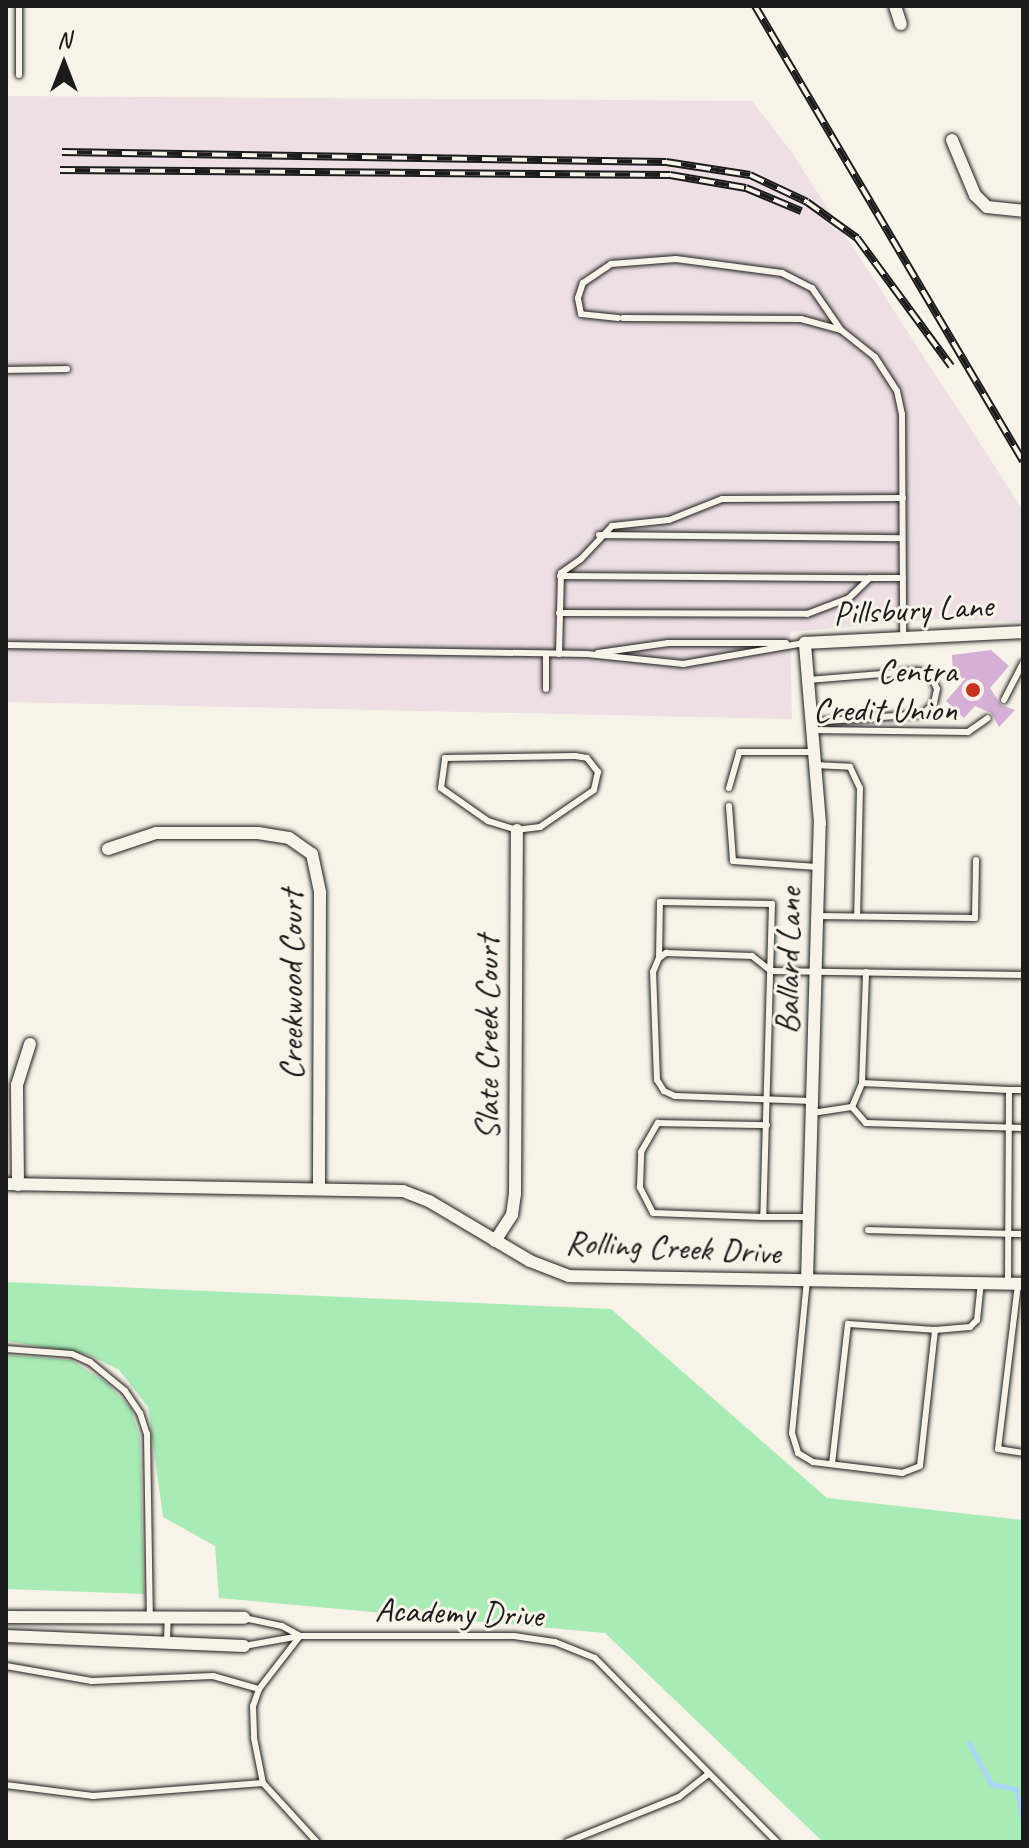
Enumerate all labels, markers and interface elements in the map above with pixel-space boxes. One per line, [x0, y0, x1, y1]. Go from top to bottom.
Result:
north arrow [24, 24, 104, 104]
text: N [57, 26, 71, 54]
street label: Pillsbury Lane [832, 584, 994, 634]
place label: Centra Credit Union [813, 650, 957, 730]
marker: Centra Credit Union [964, 681, 982, 699]
street label: Ballard Lane [766, 887, 810, 1035]
street label: Creekwood Court [271, 890, 311, 1080]
street label: Slate Creek Court [467, 936, 507, 1140]
street label: Rolling Creek Drive [564, 1221, 782, 1273]
street label: Academy Drive [374, 1589, 544, 1635]

